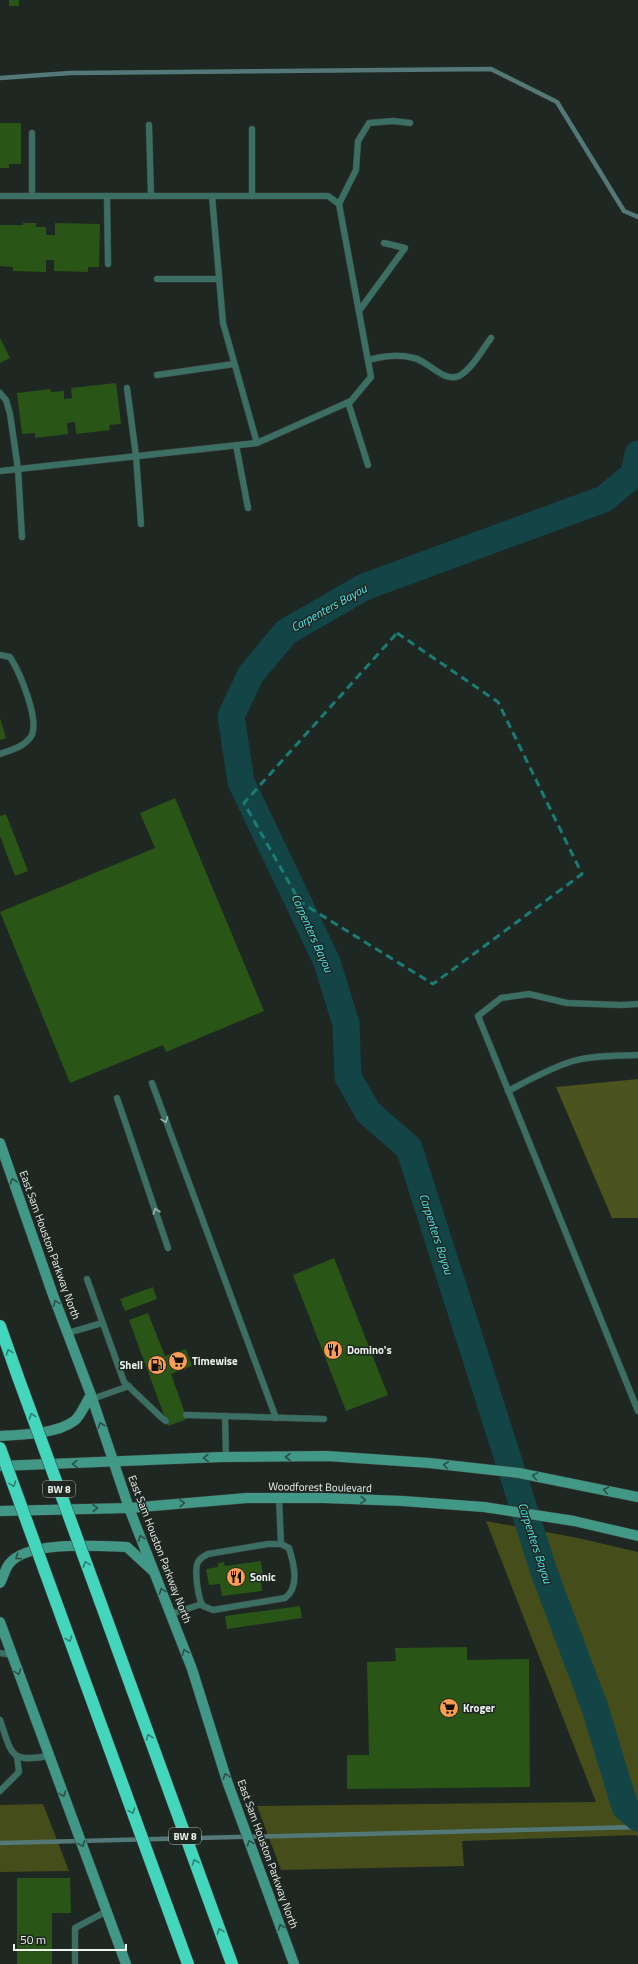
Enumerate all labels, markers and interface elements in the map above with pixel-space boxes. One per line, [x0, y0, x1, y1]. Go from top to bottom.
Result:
water label: Carpenters Bayou [287, 578, 371, 636]
water label: Carpenters Bayou [287, 890, 339, 976]
one-way arrow [160, 1116, 169, 1123]
street label: East Sam Houston Parkway North [16, 1168, 84, 1322]
one-way arrow [9, 1177, 18, 1184]
water label: Carpenters Bayou [414, 1191, 459, 1278]
one-way arrow [152, 1208, 160, 1215]
one-way arrow [53, 1300, 61, 1307]
restaurant icon: Domino's [322, 1339, 344, 1361]
place label: Domino's [347, 1342, 392, 1358]
one-way arrow [6, 1348, 14, 1355]
supermarket icon: Timewise [167, 1350, 189, 1372]
place label: Timewise [192, 1353, 238, 1369]
fuel station icon: Shell [146, 1354, 168, 1376]
place label: Shell [119, 1357, 143, 1373]
one-way arrow [29, 1412, 37, 1419]
one-way arrow [98, 1422, 106, 1429]
one-way arrow [285, 1453, 291, 1461]
one-way arrow [203, 1454, 209, 1462]
one-way arrow [72, 1459, 78, 1468]
one-way arrow [443, 1461, 449, 1470]
one-way arrow [532, 1472, 538, 1481]
street label: East Sam Houston Parkway North [124, 1473, 196, 1625]
street label: Woodforest Boulevard [268, 1478, 372, 1496]
one-way arrow [9, 1481, 17, 1488]
road number: BW 8 [43, 1481, 75, 1497]
one-way arrow [602, 1486, 609, 1494]
one-way arrow [360, 1495, 366, 1504]
one-way arrow [179, 1499, 185, 1508]
water label: Carpenters Bayou [513, 1500, 558, 1587]
one-way arrow [92, 1504, 98, 1513]
one-way arrow [138, 1534, 146, 1541]
one-way arrow [15, 1552, 22, 1560]
one-way arrow [83, 1561, 91, 1568]
restaurant icon: Sonic [225, 1566, 247, 1588]
place label: Sonic [250, 1569, 276, 1585]
one-way arrow [159, 1588, 167, 1595]
one-way arrow [64, 1635, 73, 1642]
one-way arrow [182, 1649, 190, 1656]
one-way arrow [13, 1668, 22, 1675]
supermarket icon: Kroger [438, 1697, 460, 1719]
place label: Kroger [463, 1700, 495, 1716]
one-way arrow [145, 1733, 153, 1740]
one-way arrow [222, 1772, 231, 1779]
street label: East Sam Houston Parkway North [234, 1777, 302, 1931]
one-way arrow [58, 1790, 66, 1797]
one-way arrow [127, 1807, 136, 1814]
road number: BW 8 [169, 1828, 201, 1844]
one-way arrow [77, 1840, 85, 1847]
one-way arrow [246, 1840, 255, 1847]
one-way arrow [191, 1858, 199, 1865]
one-way arrow [277, 1924, 285, 1931]
scale bar [14, 1926, 126, 1952]
one-way arrow [217, 1928, 225, 1935]
text: 50 m [20, 1930, 46, 1949]

